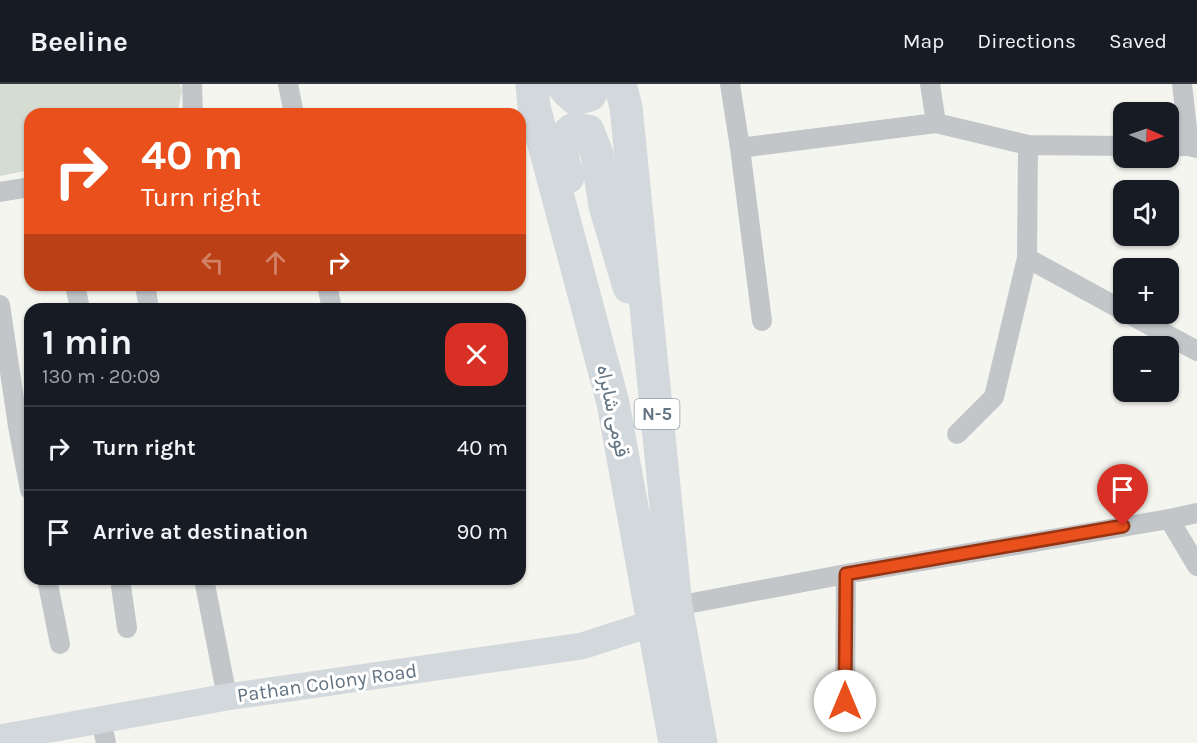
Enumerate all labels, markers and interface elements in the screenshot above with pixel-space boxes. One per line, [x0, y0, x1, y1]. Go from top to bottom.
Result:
text: Beeline [30, 25, 128, 58]
text: Map [903, 29, 944, 53]
text: Directions [977, 29, 1076, 53]
text: Saved [1109, 29, 1167, 53]
north arrow [1113, 102, 1179, 168]
map controls [1113, 102, 1179, 402]
text: 40 m [141, 130, 243, 180]
icon: right [42, 132, 120, 210]
button: sound [1113, 180, 1179, 246]
text: Turn right [141, 181, 261, 213]
icon: left [196, 246, 229, 279]
icon: ahead [259, 246, 292, 279]
icon: right [322, 246, 355, 279]
button: + [1113, 258, 1179, 324]
text: 1 min [42, 321, 132, 363]
button: close [445, 323, 508, 386]
button: − [1113, 336, 1179, 402]
street label: قومی شاہراہ [591, 363, 634, 459]
text: 130 m · 20:09 [42, 365, 160, 388]
road number: N-5 [634, 399, 680, 429]
icon: right [42, 432, 75, 465]
text: Turn right [93, 435, 196, 461]
text: 40 m [457, 435, 508, 461]
pin [1097, 464, 1148, 526]
icon: arrive [1106, 473, 1139, 506]
icon: arrive [42, 516, 75, 549]
text: Arrive at destination [93, 519, 308, 545]
text: 90 m [456, 519, 508, 545]
street label: Pathan Colony Road [236, 659, 418, 707]
position arrow [813, 669, 877, 733]

